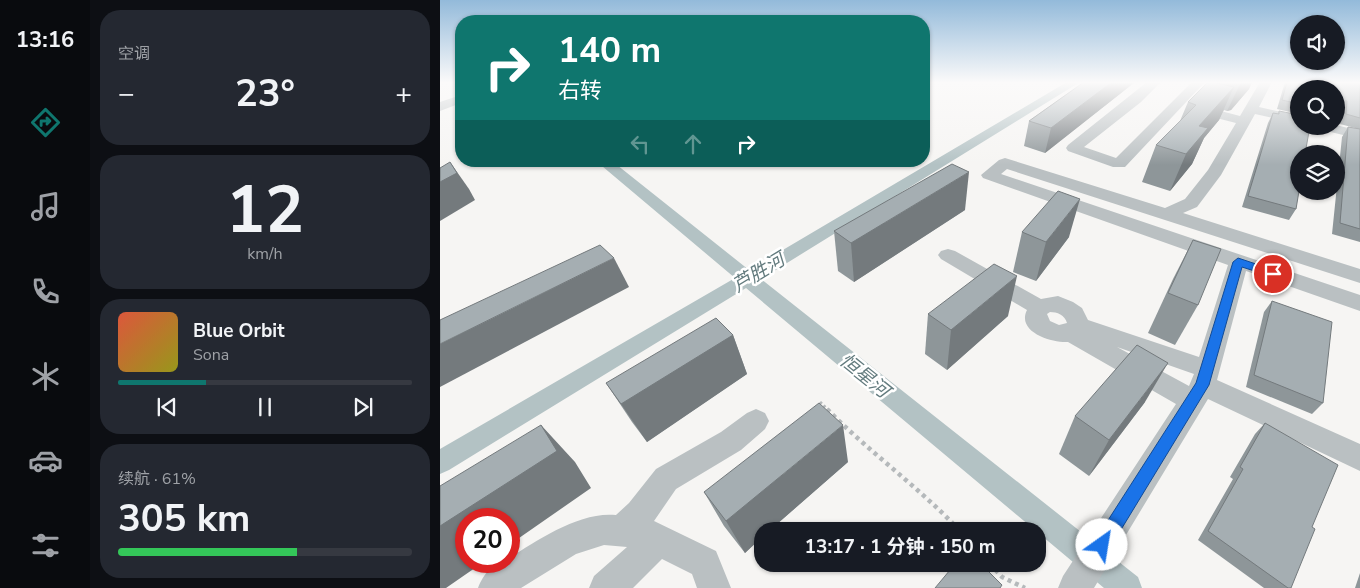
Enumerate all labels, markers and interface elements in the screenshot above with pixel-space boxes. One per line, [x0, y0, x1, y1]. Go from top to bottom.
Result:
map controls [1290, 15, 1345, 200]
button: sound [1290, 15, 1345, 70]
text: 13:16 [16, 25, 74, 55]
text: 140 m [558, 27, 661, 74]
icon: right [475, 35, 540, 100]
text: 空调 [118, 43, 150, 65]
text: 23° [235, 68, 295, 119]
text: − [118, 75, 135, 113]
text: + [395, 75, 412, 113]
text: 右转 [558, 76, 602, 106]
button: search [1290, 80, 1345, 135]
icon: directions [28, 105, 63, 140]
icon: left [626, 130, 654, 158]
icon: ahead [679, 130, 707, 158]
icon: right [732, 130, 760, 158]
button: layers [1290, 145, 1345, 200]
text: 12 [226, 166, 304, 255]
icon: music [28, 189, 63, 224]
text: km/h [247, 243, 283, 265]
water label: 芦胜河 [727, 245, 793, 299]
pin [1252, 253, 1294, 295]
icon: arrive [1259, 260, 1287, 288]
icon: phone [28, 274, 63, 309]
text: Blue Orbit [193, 318, 284, 344]
text: Sona [193, 344, 229, 366]
water label: 恒星河 [834, 348, 898, 406]
icon: climate [28, 359, 63, 394]
icon: previous [153, 393, 181, 421]
icon: pause [251, 393, 279, 421]
icon: next [349, 393, 377, 421]
icon: car [28, 443, 63, 478]
text: 续航 · 61% [118, 468, 196, 490]
text: 305 km [118, 493, 250, 544]
speed limit sign: 20 [455, 508, 520, 573]
position arrow [1075, 518, 1127, 570]
icon: filters [28, 528, 63, 563]
text: 13:17 · 1 分钟 · 150 m [805, 534, 995, 560]

